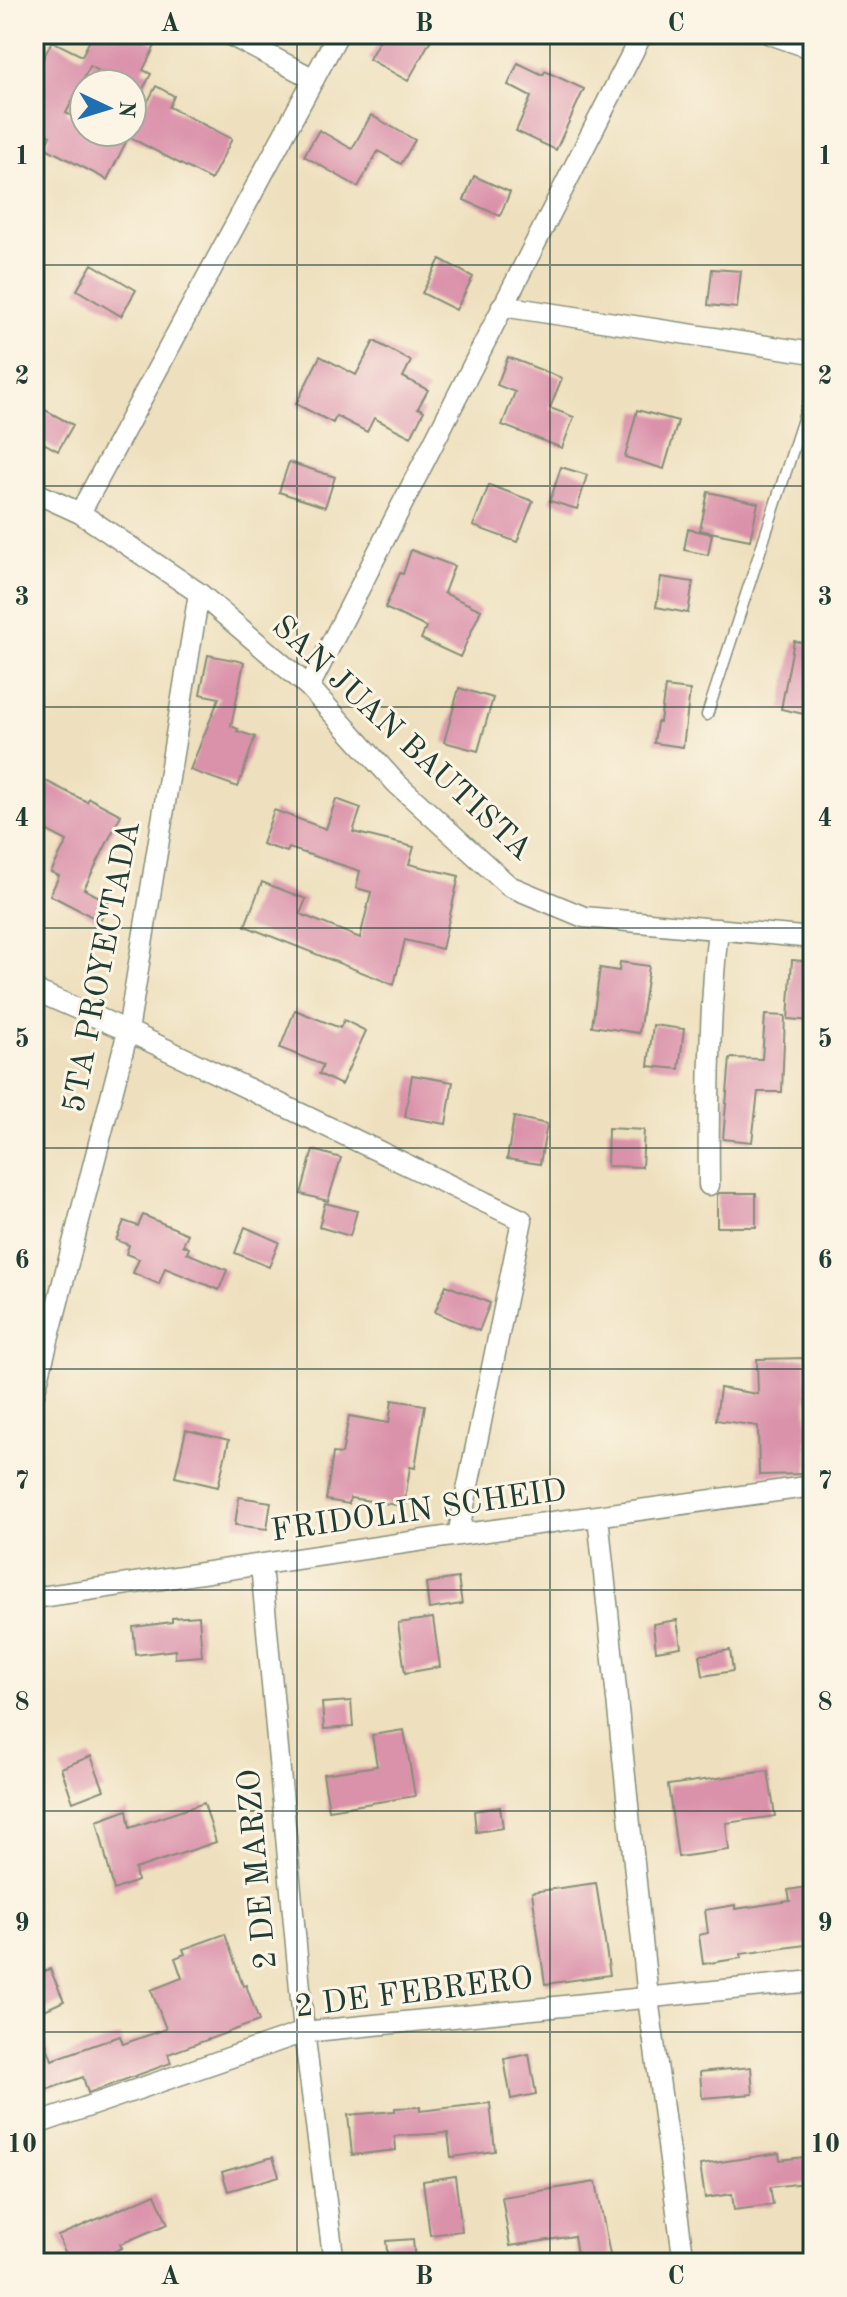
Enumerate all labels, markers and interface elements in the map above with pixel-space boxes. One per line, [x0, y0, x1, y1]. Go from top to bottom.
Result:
text: A [160, 11, 180, 37]
text: B [415, 11, 433, 37]
text: C [667, 11, 685, 37]
north arrow [68, 68, 148, 148]
text: N [114, 100, 138, 119]
text: 1 [14, 144, 30, 170]
text: 1 [817, 144, 833, 170]
text: 2 [14, 364, 30, 390]
text: 2 [817, 364, 833, 390]
text: 3 [14, 585, 30, 611]
text: 3 [817, 585, 833, 611]
street label: SAN JUAN BAUTISTA [265, 611, 537, 867]
text: 4 [14, 806, 30, 832]
text: 4 [817, 806, 833, 832]
street label: 5TA PROYECTADA [59, 819, 147, 1115]
text: 5 [14, 1027, 30, 1053]
text: 5 [817, 1027, 833, 1053]
text: 6 [14, 1248, 30, 1274]
text: 6 [817, 1248, 833, 1274]
text: 7 [14, 1469, 30, 1495]
text: 7 [817, 1469, 833, 1495]
street label: FRIDOLIN SCHEID [269, 1475, 569, 1549]
text: 8 [14, 1690, 30, 1716]
text: 8 [817, 1690, 833, 1716]
street label: 2 DE MARZO [234, 1768, 284, 1970]
text: 9 [14, 1911, 30, 1937]
text: 9 [817, 1911, 833, 1937]
street label: 2 DE FEBRERO [293, 1964, 535, 2024]
text: 10 [7, 2132, 37, 2158]
text: 10 [810, 2132, 840, 2158]
text: A [160, 2264, 180, 2290]
text: B [415, 2264, 433, 2290]
text: C [667, 2264, 685, 2290]

